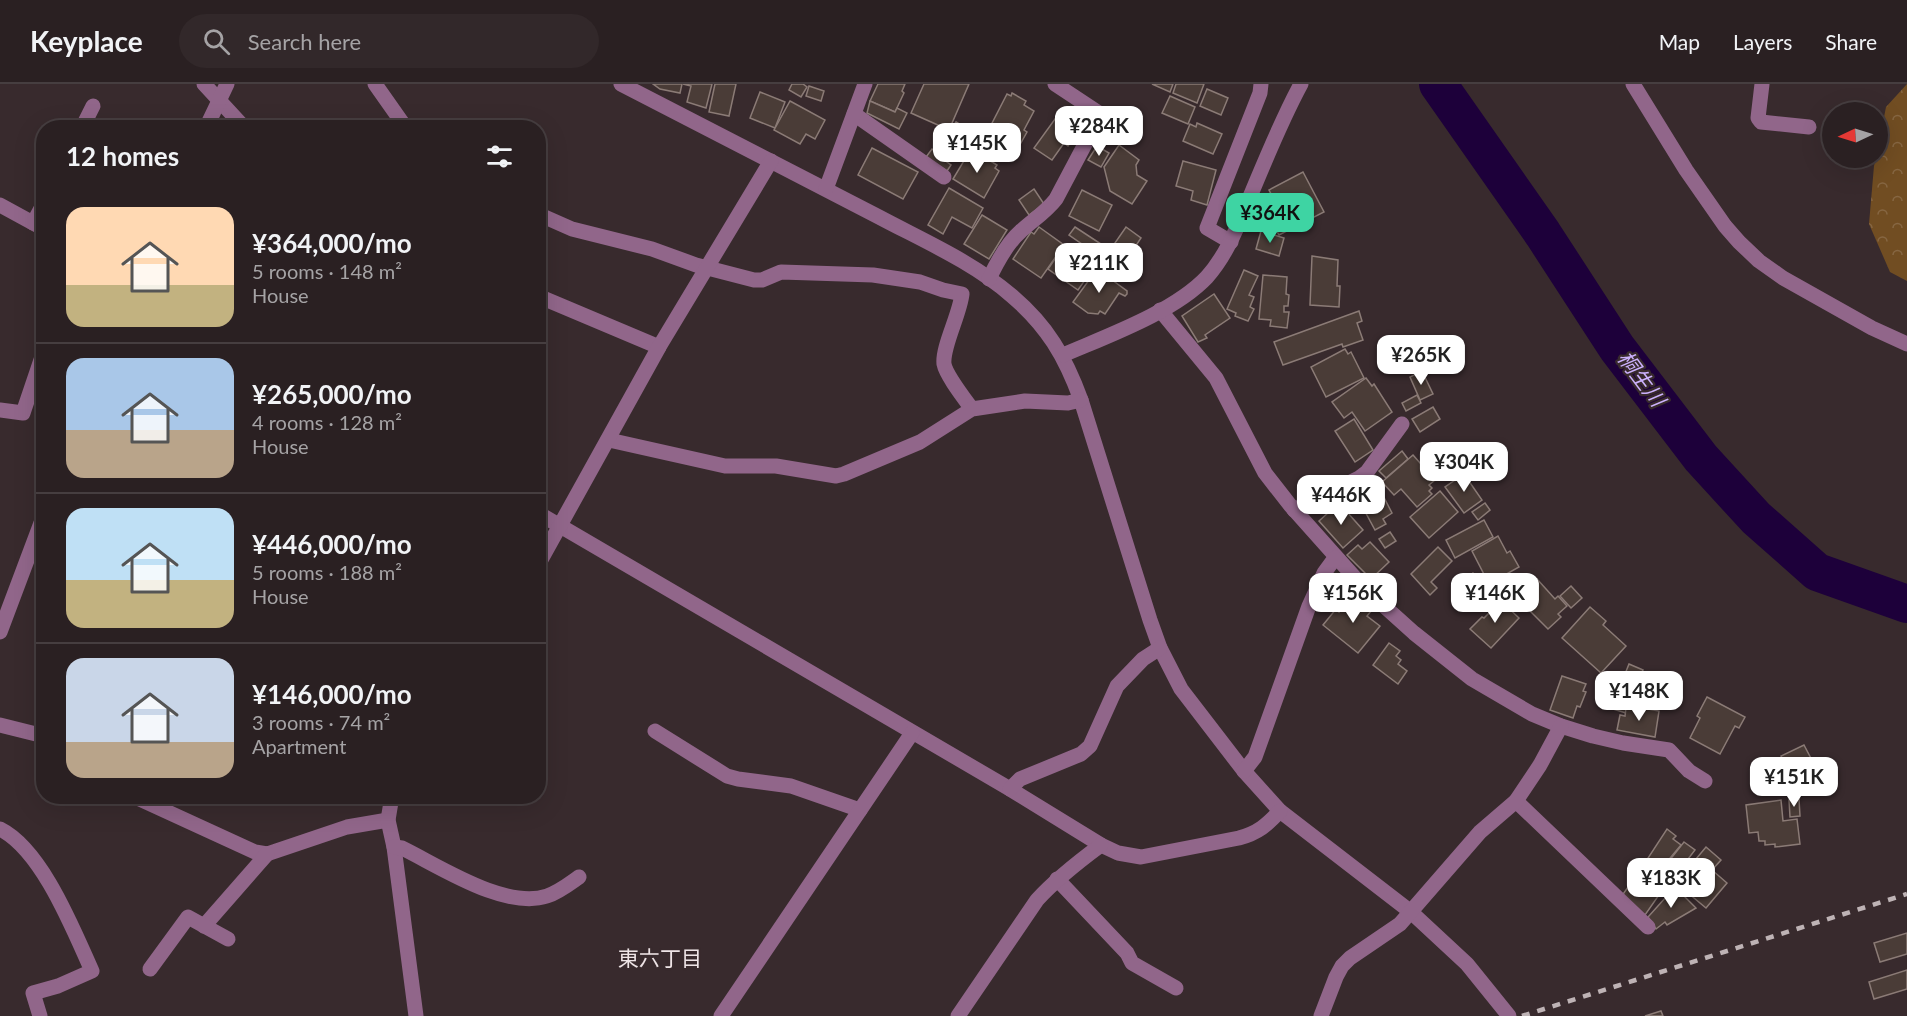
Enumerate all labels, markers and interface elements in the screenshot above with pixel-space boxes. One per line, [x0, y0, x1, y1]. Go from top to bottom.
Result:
search box [179, 14, 599, 68]
text: Keyplace [30, 24, 143, 58]
icon: search [200, 25, 233, 58]
text: Search here [248, 28, 361, 55]
text: Map [1659, 29, 1700, 54]
text: Layers [1733, 29, 1792, 54]
text: Share [1825, 29, 1877, 54]
north arrow [1822, 102, 1888, 168]
map controls [1822, 102, 1888, 168]
pin: ¥284K [1057, 106, 1141, 157]
text: ¥284K [1069, 113, 1129, 137]
pin: ¥145K [935, 123, 1019, 174]
text: ¥145K [947, 130, 1007, 154]
text: 12 homes [66, 140, 179, 172]
icon: filters [483, 140, 516, 173]
pin: ¥364K [1228, 193, 1312, 244]
text: ¥364K [1240, 200, 1300, 224]
text: ¥364,000/mo [252, 227, 412, 259]
icon: home [114, 231, 186, 303]
pin: ¥211K [1057, 243, 1141, 294]
text: ¥211K [1069, 250, 1129, 274]
text: 5 rooms · 148 m² [252, 259, 402, 283]
text: House [252, 283, 309, 307]
pin: ¥265K [1379, 335, 1463, 386]
text: ¥265K [1391, 342, 1451, 366]
water label: 桐生川 [1613, 345, 1672, 412]
text: ¥265,000/mo [252, 378, 412, 410]
icon: home [114, 382, 186, 454]
text: 4 rooms · 128 m² [252, 410, 402, 434]
text: House [252, 434, 309, 458]
pin: ¥304K [1422, 442, 1506, 493]
text: ¥304K [1434, 449, 1494, 473]
pin: ¥446K [1299, 475, 1383, 526]
text: ¥446K [1311, 482, 1371, 506]
text: ¥446,000/mo [252, 528, 412, 560]
icon: home [114, 532, 186, 604]
text: 5 rooms · 188 m² [252, 560, 402, 584]
pin: ¥156K [1311, 573, 1395, 624]
pin: ¥146K [1453, 573, 1537, 624]
text: ¥156K [1323, 580, 1383, 604]
text: ¥146K [1465, 580, 1525, 604]
text: House [252, 584, 309, 608]
pin: ¥148K [1597, 671, 1681, 722]
text: ¥146,000/mo [252, 678, 412, 710]
text: ¥148K [1609, 678, 1669, 702]
icon: home [114, 682, 186, 754]
text: 3 rooms · 74 m² [252, 710, 390, 734]
text: Apartment [252, 734, 346, 758]
pin: ¥151K [1752, 757, 1836, 808]
text: ¥151K [1764, 764, 1824, 788]
pin: ¥183K [1629, 858, 1713, 909]
text: ¥183K [1641, 865, 1701, 889]
district label: 東六丁目 [618, 945, 702, 970]

